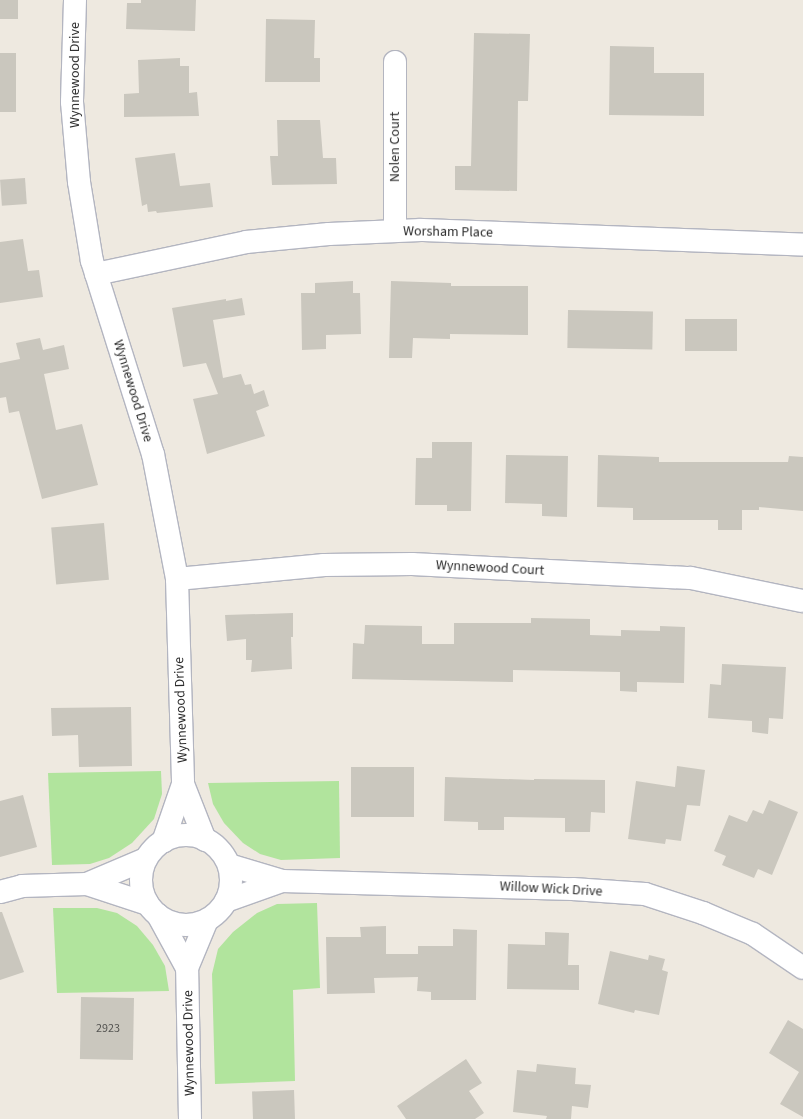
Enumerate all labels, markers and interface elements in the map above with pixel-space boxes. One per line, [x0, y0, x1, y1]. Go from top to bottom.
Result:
street label: Wynnewood Drive [67, 22, 83, 128]
street label: Nolen Court [387, 112, 403, 182]
street label: Worsham Place [403, 223, 493, 241]
street label: Wynnewood Drive [109, 338, 157, 444]
street label: Wynnewood Court [435, 557, 545, 579]
street label: Wynnewood Drive [171, 657, 191, 763]
street label: Willow Wick Drive [499, 878, 603, 900]
street label: Wynnewood Drive [180, 990, 198, 1096]
house number: 2923 [96, 1022, 120, 1036]

